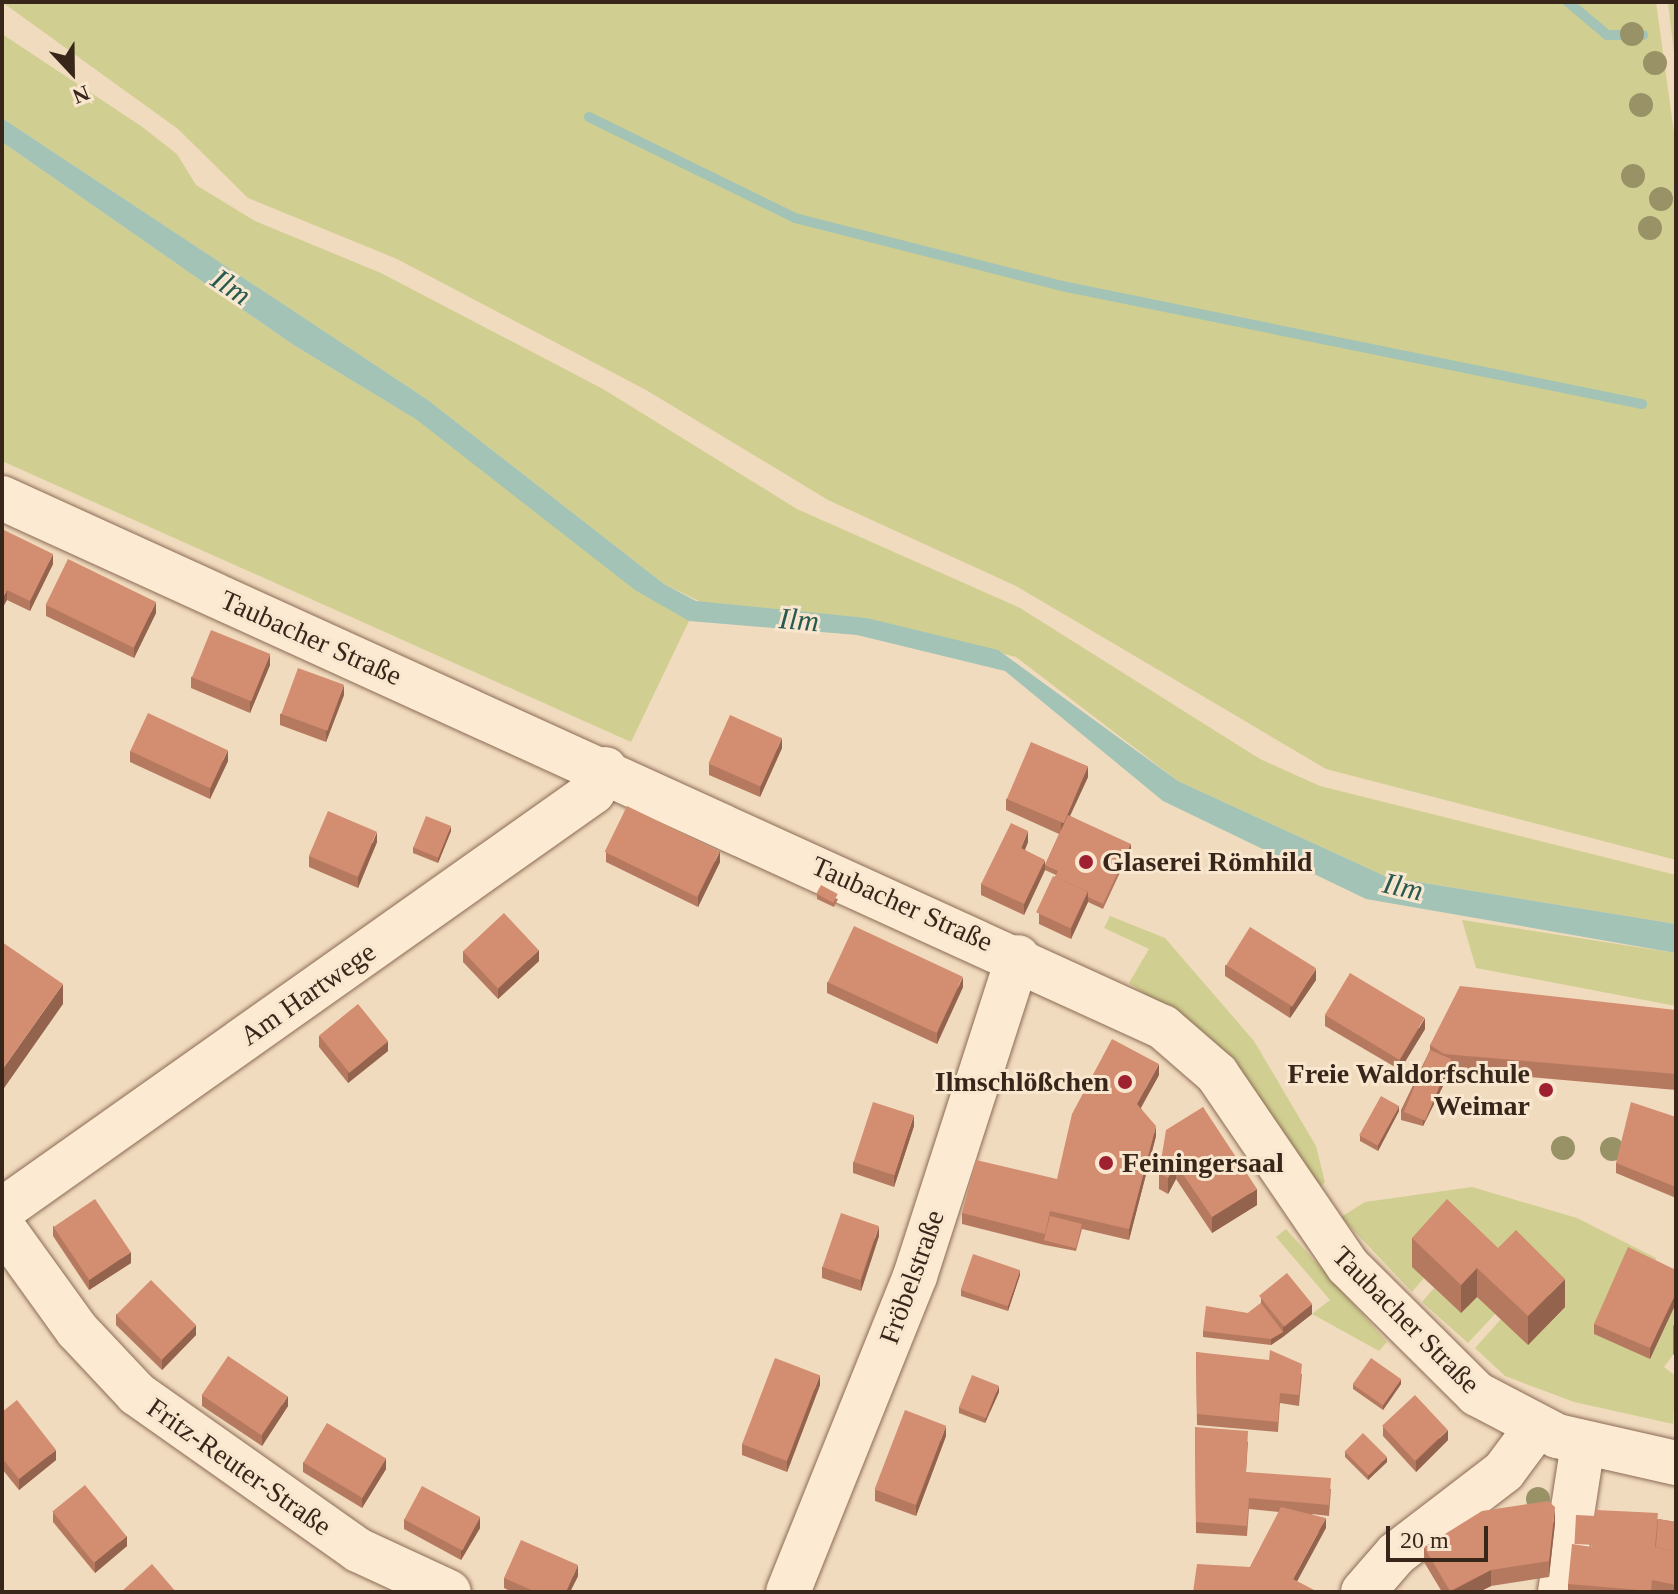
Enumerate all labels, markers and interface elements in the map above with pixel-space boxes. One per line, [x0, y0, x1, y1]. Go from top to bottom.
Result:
north arrow [32, 32, 112, 112]
text: N [69, 80, 93, 109]
water label: Ilm [204, 261, 258, 313]
street label: Taubacher Straße [215, 583, 407, 693]
water label: Ilm [778, 600, 820, 640]
place label: Glaserei Römhild [1102, 845, 1312, 879]
street label: Taubacher Straße [806, 849, 998, 959]
marker: Glaserei Römhild [1077, 853, 1095, 871]
water label: Ilm [1379, 865, 1427, 909]
street label: Am Hartwege [234, 935, 382, 1053]
place label: Freie Waldorfschule Weimar [1287, 1057, 1530, 1123]
place label: Ilmschlößchen [935, 1065, 1109, 1099]
marker: Ilmschlößchen [1116, 1073, 1134, 1091]
marker: Freie Waldorfschule Weimar [1537, 1081, 1555, 1099]
place label: Feiningersaal [1122, 1146, 1284, 1180]
marker: Feiningersaal [1097, 1154, 1115, 1172]
street label: Fröbelstraße [872, 1205, 952, 1349]
street label: Taubacher Straße [1325, 1239, 1487, 1401]
street label: Fritz-Reuter-Straße [140, 1391, 338, 1543]
scale bar [1390, 1510, 1492, 1560]
text: 20 m [1400, 1527, 1449, 1553]

